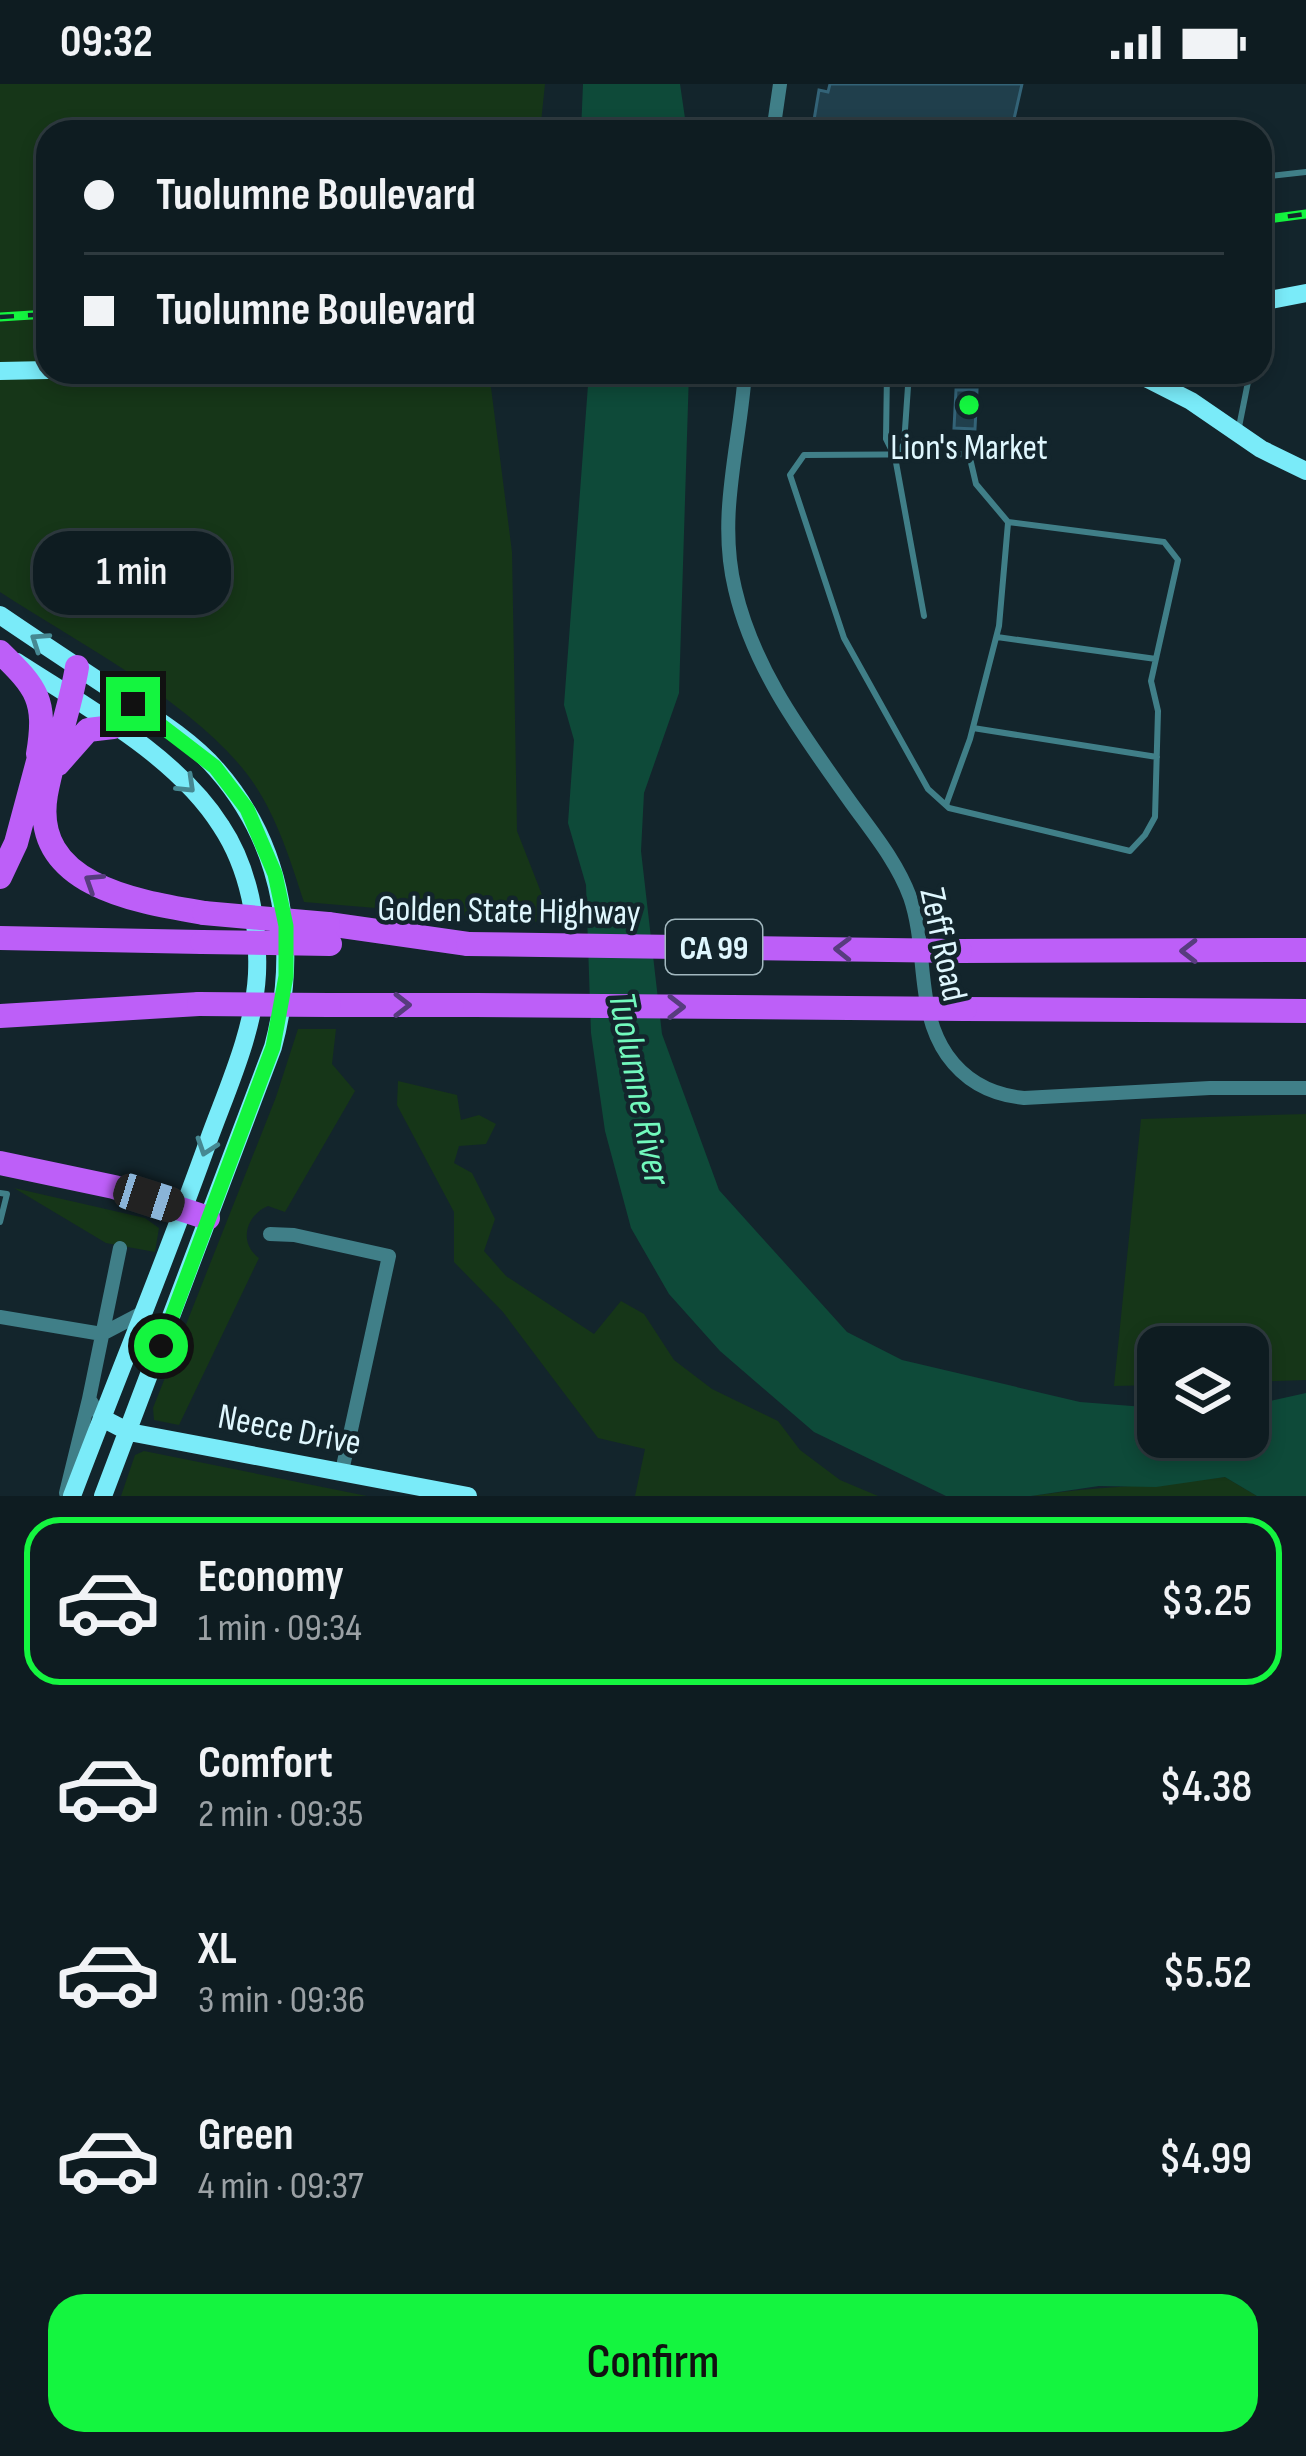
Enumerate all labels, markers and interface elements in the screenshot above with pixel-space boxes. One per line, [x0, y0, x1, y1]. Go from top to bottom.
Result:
text: 09:32 [60, 15, 153, 70]
text: Tuolumne Boulevard [156, 168, 476, 223]
text: Tuolumne Boulevard [156, 283, 476, 338]
marker: Lion's Market [956, 392, 982, 418]
place label: Lion's Market [890, 427, 1048, 470]
callout: 1 min [34, 530, 232, 614]
text: 1 min [97, 549, 167, 596]
one-way arrow [30, 633, 52, 655]
route end [106, 677, 160, 731]
one-way arrow [173, 770, 195, 792]
one-way arrow [84, 874, 106, 896]
street label: Zeff Road [910, 884, 976, 1005]
street label: Golden State Highway [377, 888, 641, 935]
road number: CA 99 [666, 920, 762, 974]
one-way arrow [833, 937, 852, 963]
one-way arrow [1179, 938, 1197, 964]
water label: Tuolumne River [597, 988, 681, 1191]
one-way arrow [394, 992, 412, 1018]
one-way arrow [668, 994, 686, 1020]
one-way arrow [196, 1136, 220, 1157]
car [109, 1170, 189, 1226]
route start [134, 1319, 188, 1373]
map controls [1137, 1326, 1269, 1458]
button: layers [1137, 1326, 1269, 1458]
street label: Neece Drive [214, 1396, 365, 1465]
icon: car [54, 1547, 162, 1655]
text: Economy [198, 1550, 344, 1605]
text: $3.25 [1161, 1574, 1252, 1629]
text: 1 min · 09:34 [198, 1605, 362, 1652]
icon: car [54, 1733, 162, 1841]
text: Comfort [198, 1736, 333, 1791]
text: $4.38 [1159, 1760, 1252, 1815]
text: 2 min · 09:35 [198, 1791, 363, 1838]
icon: car [54, 1919, 162, 2027]
text: XL [198, 1922, 237, 1977]
text: $5.52 [1163, 1946, 1252, 2001]
text: 3 min · 09:36 [198, 1977, 365, 2024]
icon: car [54, 2105, 162, 2213]
text: Green [198, 2108, 294, 2163]
text: $4.99 [1159, 2132, 1252, 2187]
text: 4 min · 09:37 [198, 2163, 364, 2210]
button: Confirm [48, 2294, 1258, 2432]

